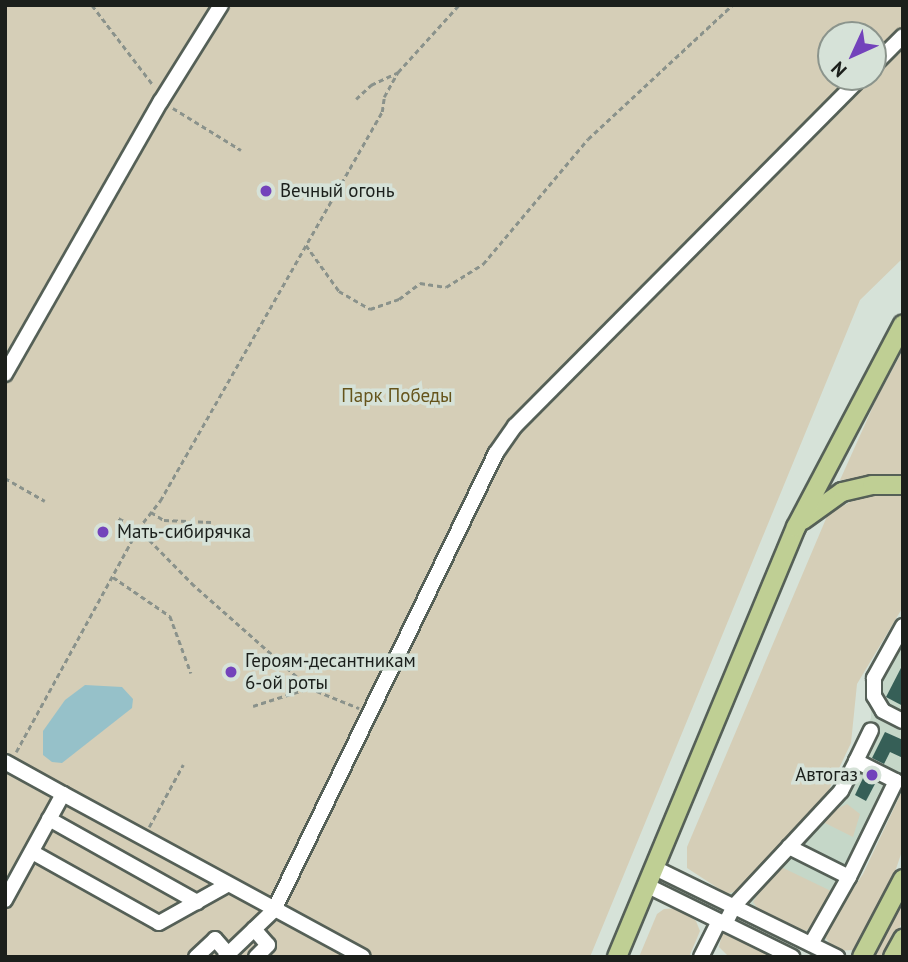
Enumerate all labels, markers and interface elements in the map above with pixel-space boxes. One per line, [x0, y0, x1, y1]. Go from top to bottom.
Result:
north arrow [817, 21, 887, 91]
text: N [826, 57, 851, 82]
place label: Вечный огонь [280, 180, 394, 202]
marker: Вечный огонь [258, 183, 274, 199]
park label: Парк Победы [341, 385, 453, 407]
place label: Мать-сибирячка [117, 521, 251, 543]
marker: Мать-сибирячка [95, 524, 111, 540]
place label: Героям-десантникам 6-ой роты [245, 650, 416, 694]
marker: Героям-десантникам 6-ой роты [223, 664, 239, 680]
place label: Автогаз [795, 764, 858, 786]
marker: Автогаз [864, 767, 880, 783]

